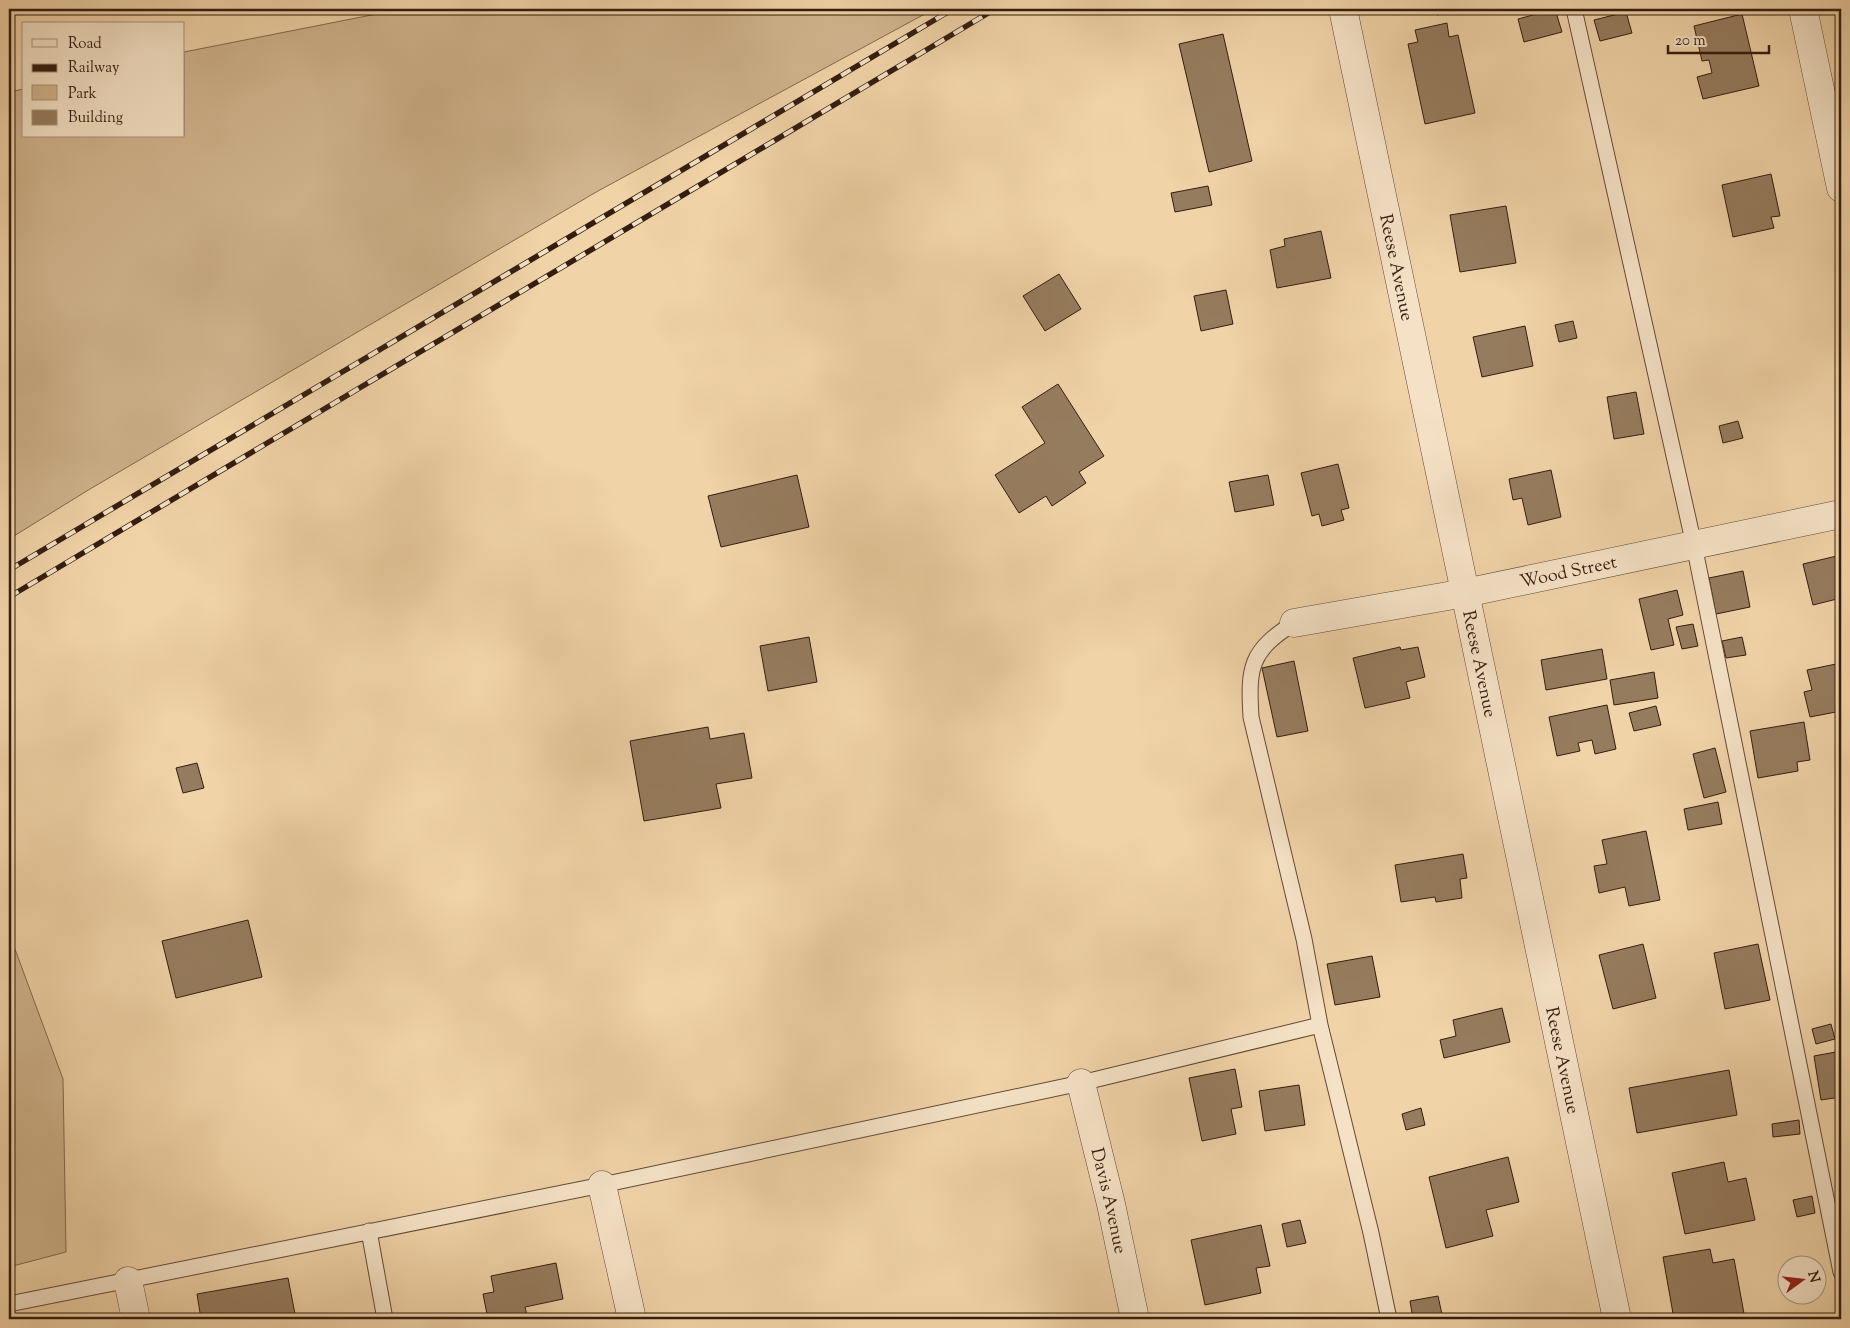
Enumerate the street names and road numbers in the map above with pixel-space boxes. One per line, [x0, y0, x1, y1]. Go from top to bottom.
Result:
street label: Reese Avenue [1371, 212, 1419, 324]
street label: Wood Street [1518, 550, 1619, 596]
street label: Reese Avenue [1454, 608, 1502, 720]
street label: Reese Avenue [1537, 1005, 1585, 1117]
street label: Davis Avenue [1083, 1145, 1132, 1256]

